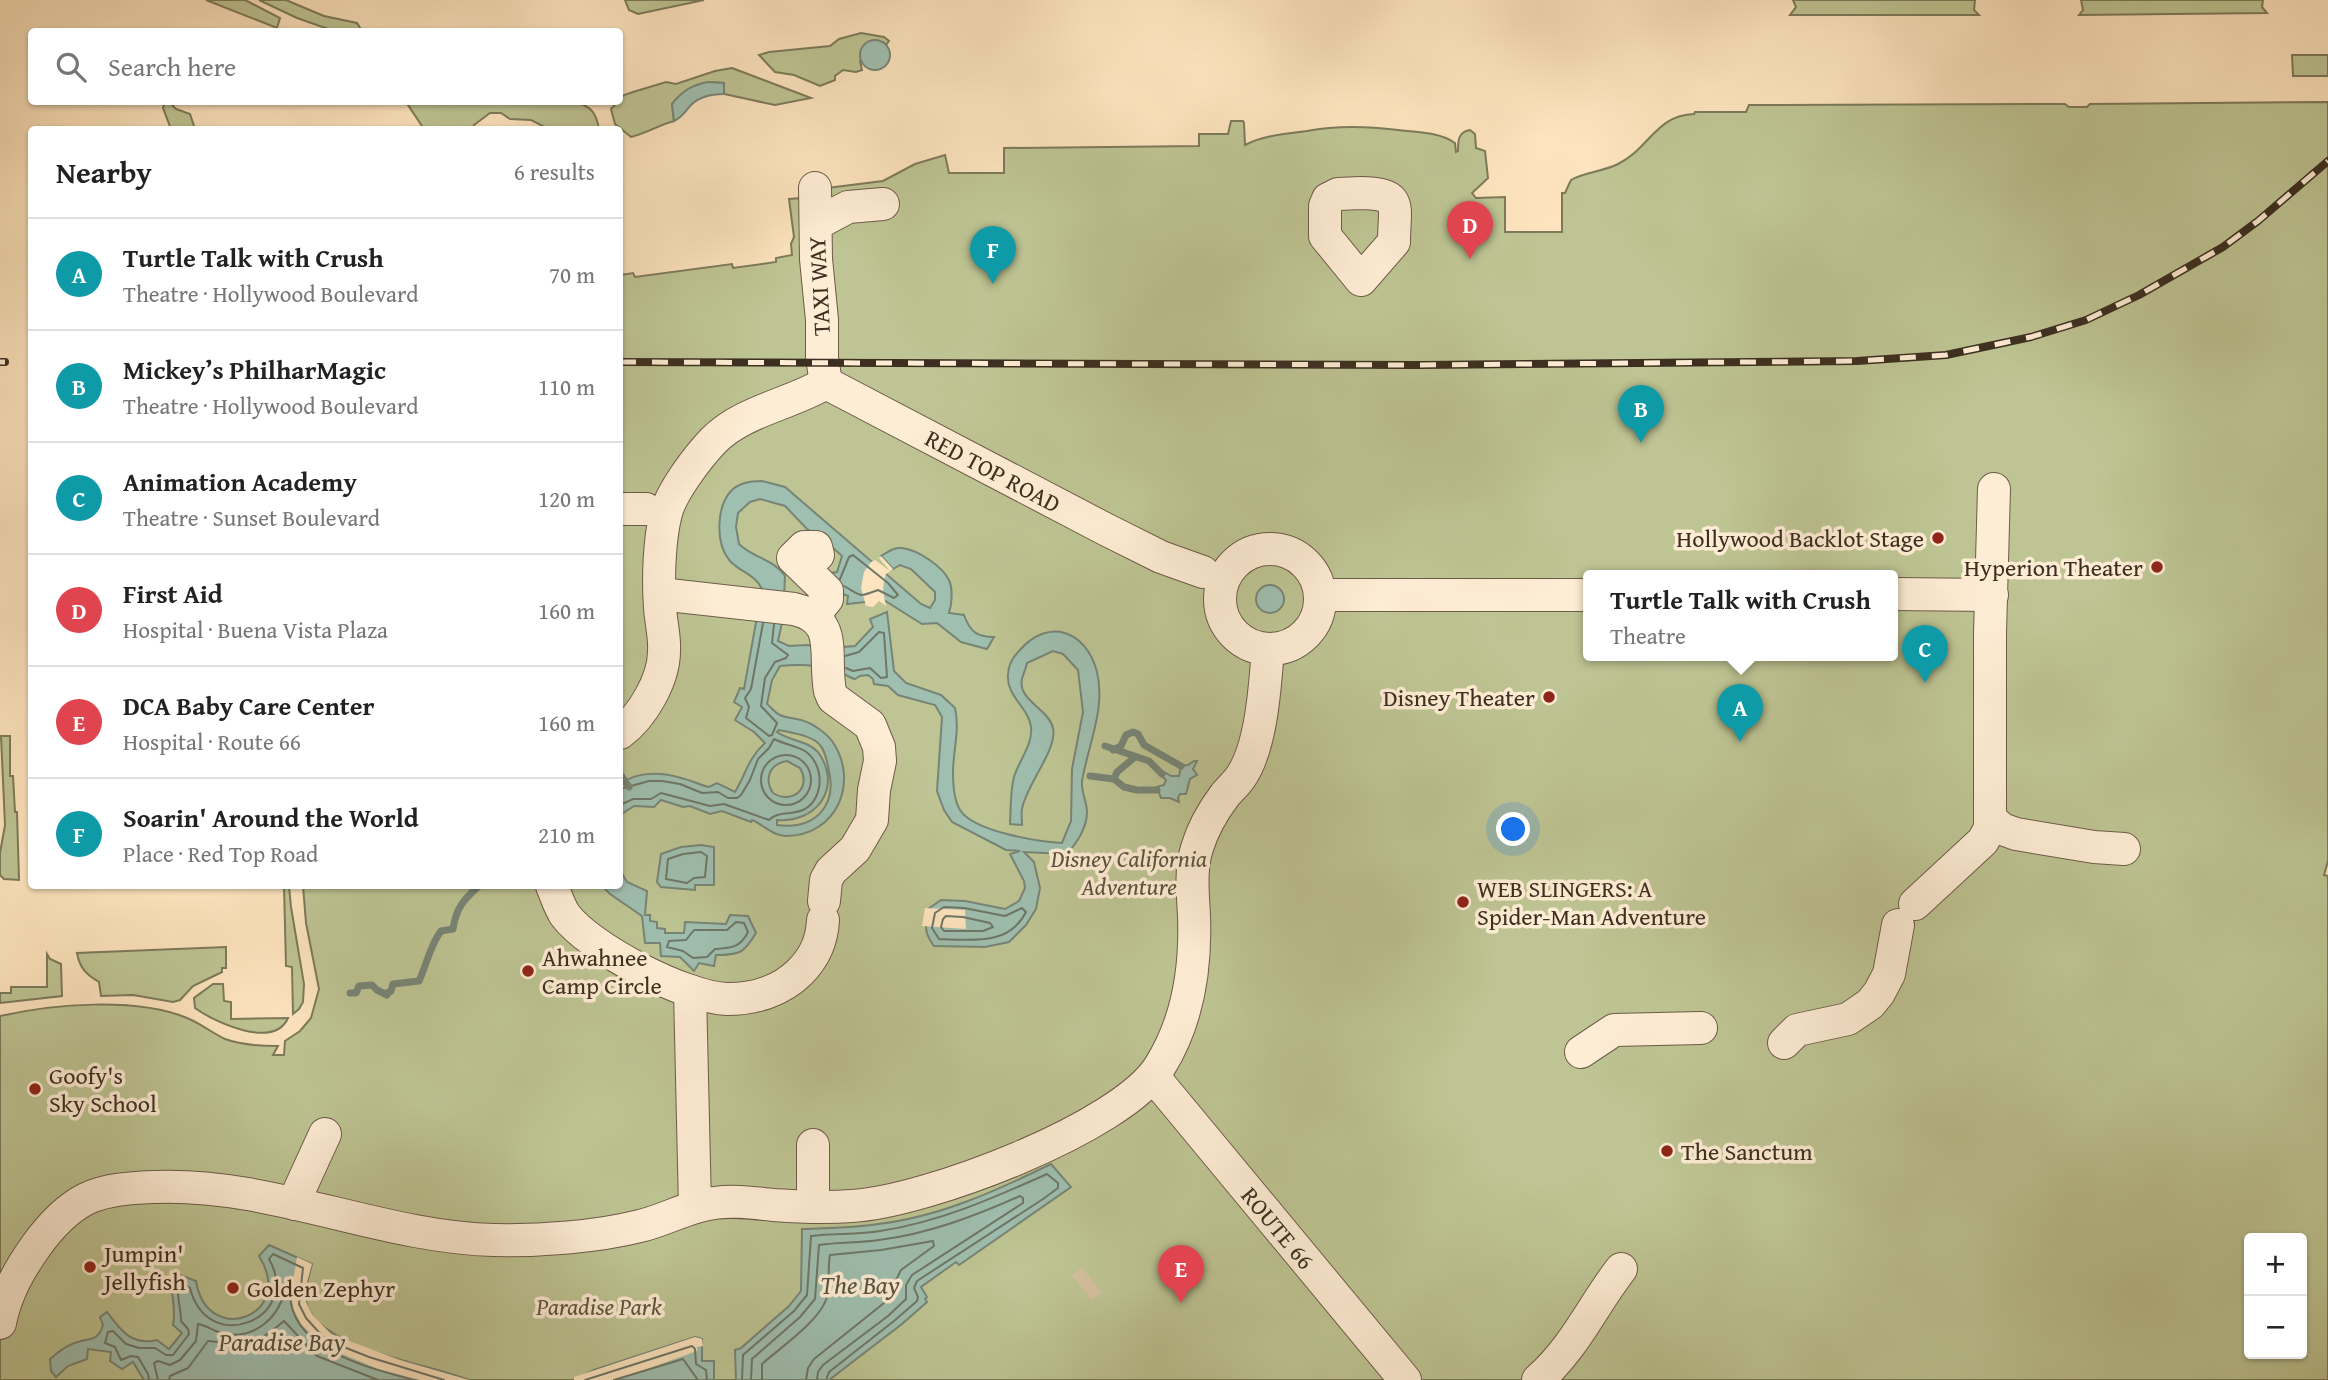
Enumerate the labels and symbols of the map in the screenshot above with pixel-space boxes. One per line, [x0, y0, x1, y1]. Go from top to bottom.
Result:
pin: D [1447, 201, 1493, 259]
pin: F [970, 226, 1016, 284]
street label: TAXI WAY [799, 235, 839, 337]
pin: B [1618, 385, 1664, 443]
street label: RED TOP ROAD [919, 421, 1067, 521]
place label: Hollywood Backlot Stage [1676, 521, 1924, 556]
marker: Hollywood Backlot Stage [1930, 530, 1946, 546]
place label: Hyperion Theater [1964, 550, 2143, 585]
marker: Hyperion Theater [2149, 559, 2165, 575]
pin: C [1902, 625, 1948, 683]
place label: Disney Theater [1383, 680, 1535, 715]
pin: A [1717, 684, 1763, 742]
marker: Disney Theater [1541, 689, 1557, 705]
your location [1496, 812, 1530, 846]
park label: Disney California Adventure [1050, 841, 1207, 904]
place label: WEB SLINGERS: A Spider-Man Adventure [1477, 871, 1706, 934]
marker: WEB SLINGERS: A Spider-Man Adventure [1455, 894, 1471, 910]
place label: Ahwahnee Camp Circle [542, 940, 662, 1003]
marker: Ahwahnee Camp Circle [520, 963, 536, 979]
place label: Goofy's Sky School [49, 1058, 157, 1121]
marker: Goofy's Sky School [27, 1081, 43, 1097]
place label: The Sanctum [1681, 1134, 1813, 1169]
marker: The Sanctum [1659, 1143, 1675, 1159]
street label: ROUTE 66 [1233, 1179, 1323, 1277]
place label: Jumpin' Jellyfish [101, 1236, 186, 1299]
pin: E [1158, 1245, 1204, 1303]
marker: Jumpin' Jellyfish [82, 1259, 98, 1275]
water label: The Bay [820, 1265, 900, 1304]
place label: Golden Zephyr [247, 1271, 395, 1306]
marker: Golden Zephyr [225, 1280, 241, 1296]
park label: Paradise Park [535, 1289, 662, 1324]
water label: Paradise Bay [218, 1322, 345, 1361]

